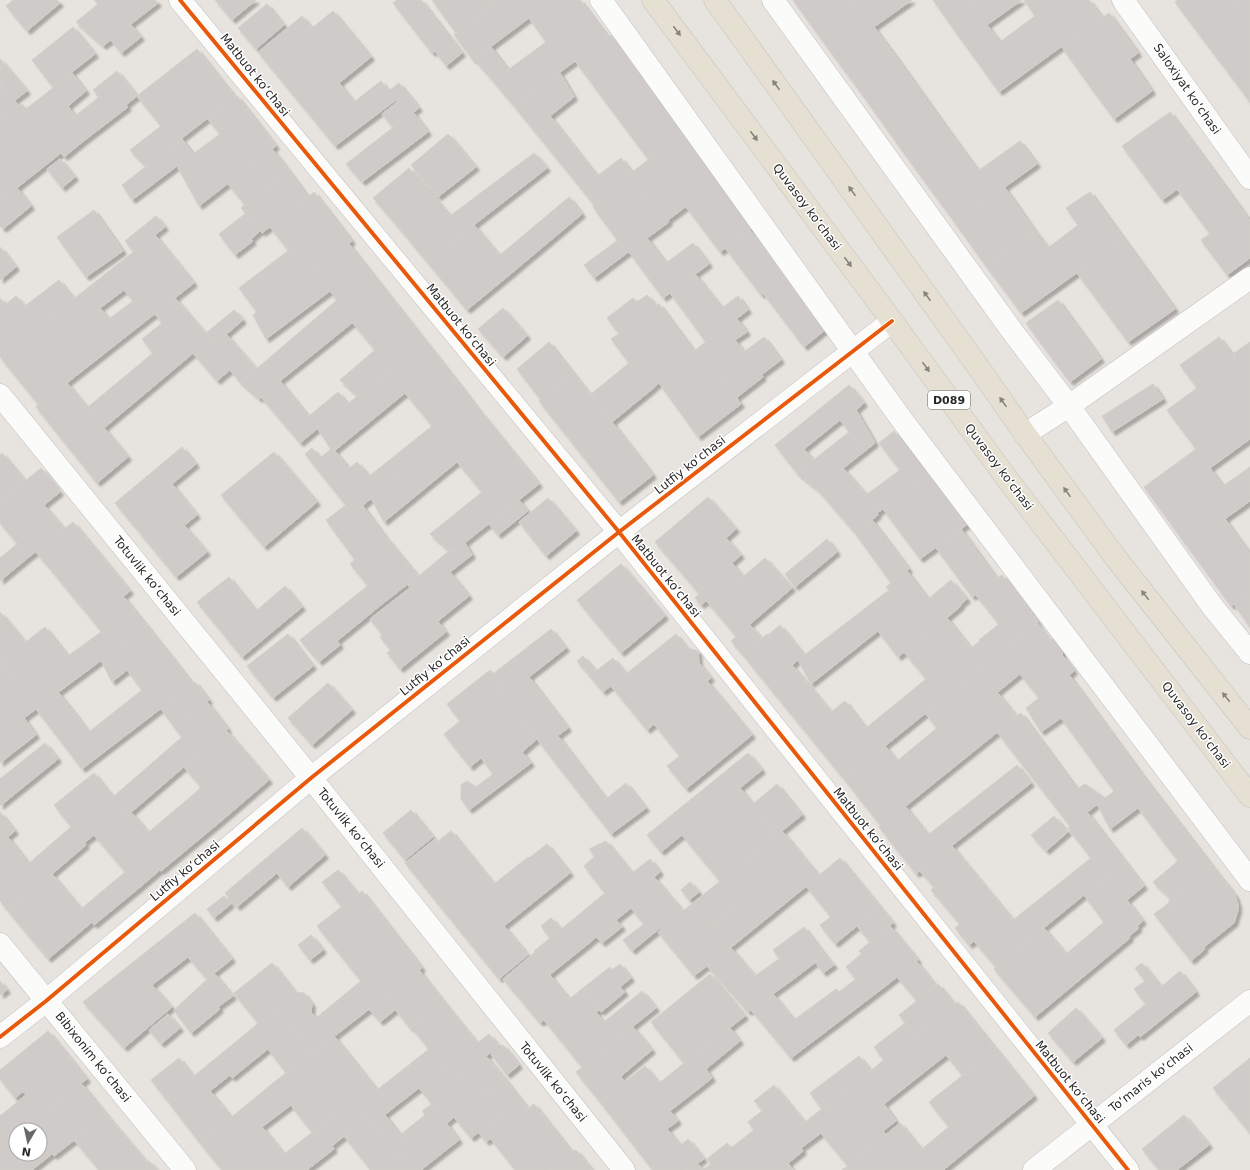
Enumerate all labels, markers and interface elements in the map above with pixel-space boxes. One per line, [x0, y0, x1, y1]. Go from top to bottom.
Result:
one-way arrow [672, 26, 681, 37]
street label: Matbuot koʻchasi [217, 31, 293, 119]
street label: Saloxiyat koʻchasi [1150, 41, 1224, 137]
one-way arrow [772, 80, 780, 90]
one-way arrow [750, 130, 758, 141]
street label: Quvasoy koʻchasi [770, 161, 844, 253]
one-way arrow [847, 185, 856, 196]
one-way arrow [844, 257, 853, 268]
street label: Matbuot koʻchasi [423, 281, 499, 369]
one-way arrow [923, 291, 931, 302]
one-way arrow [921, 362, 929, 372]
road number: D089 [928, 391, 970, 409]
one-way arrow [999, 397, 1007, 408]
street label: Quvasoy koʻchasi [962, 421, 1036, 513]
street label: Lutfiy koʻchasi [652, 433, 728, 497]
one-way arrow [1063, 486, 1071, 497]
street label: Matbuot koʻchasi [628, 532, 704, 620]
street label: Totuvlik koʻchasi [110, 533, 183, 619]
one-way arrow [1141, 590, 1149, 601]
street label: Lutfiy koʻchasi [397, 633, 473, 699]
street label: Quvasoy koʻchasi [1159, 679, 1233, 771]
one-way arrow [1221, 692, 1230, 703]
street label: Totuvlik koʻchasi [314, 785, 387, 871]
street label: Matbuot koʻchasi [830, 785, 906, 873]
street label: Lutfiy koʻchasi [148, 838, 222, 904]
street label: Bibixonim koʻchasi [52, 1009, 134, 1105]
street label: Matbuot koʻchasi [1032, 1038, 1108, 1126]
street label: Totuvlik koʻchasi [516, 1039, 589, 1125]
street label: Toʻmaris koʻchasi [1105, 1041, 1196, 1116]
north arrow [8, 1122, 48, 1162]
text: N [21, 1144, 32, 1159]

